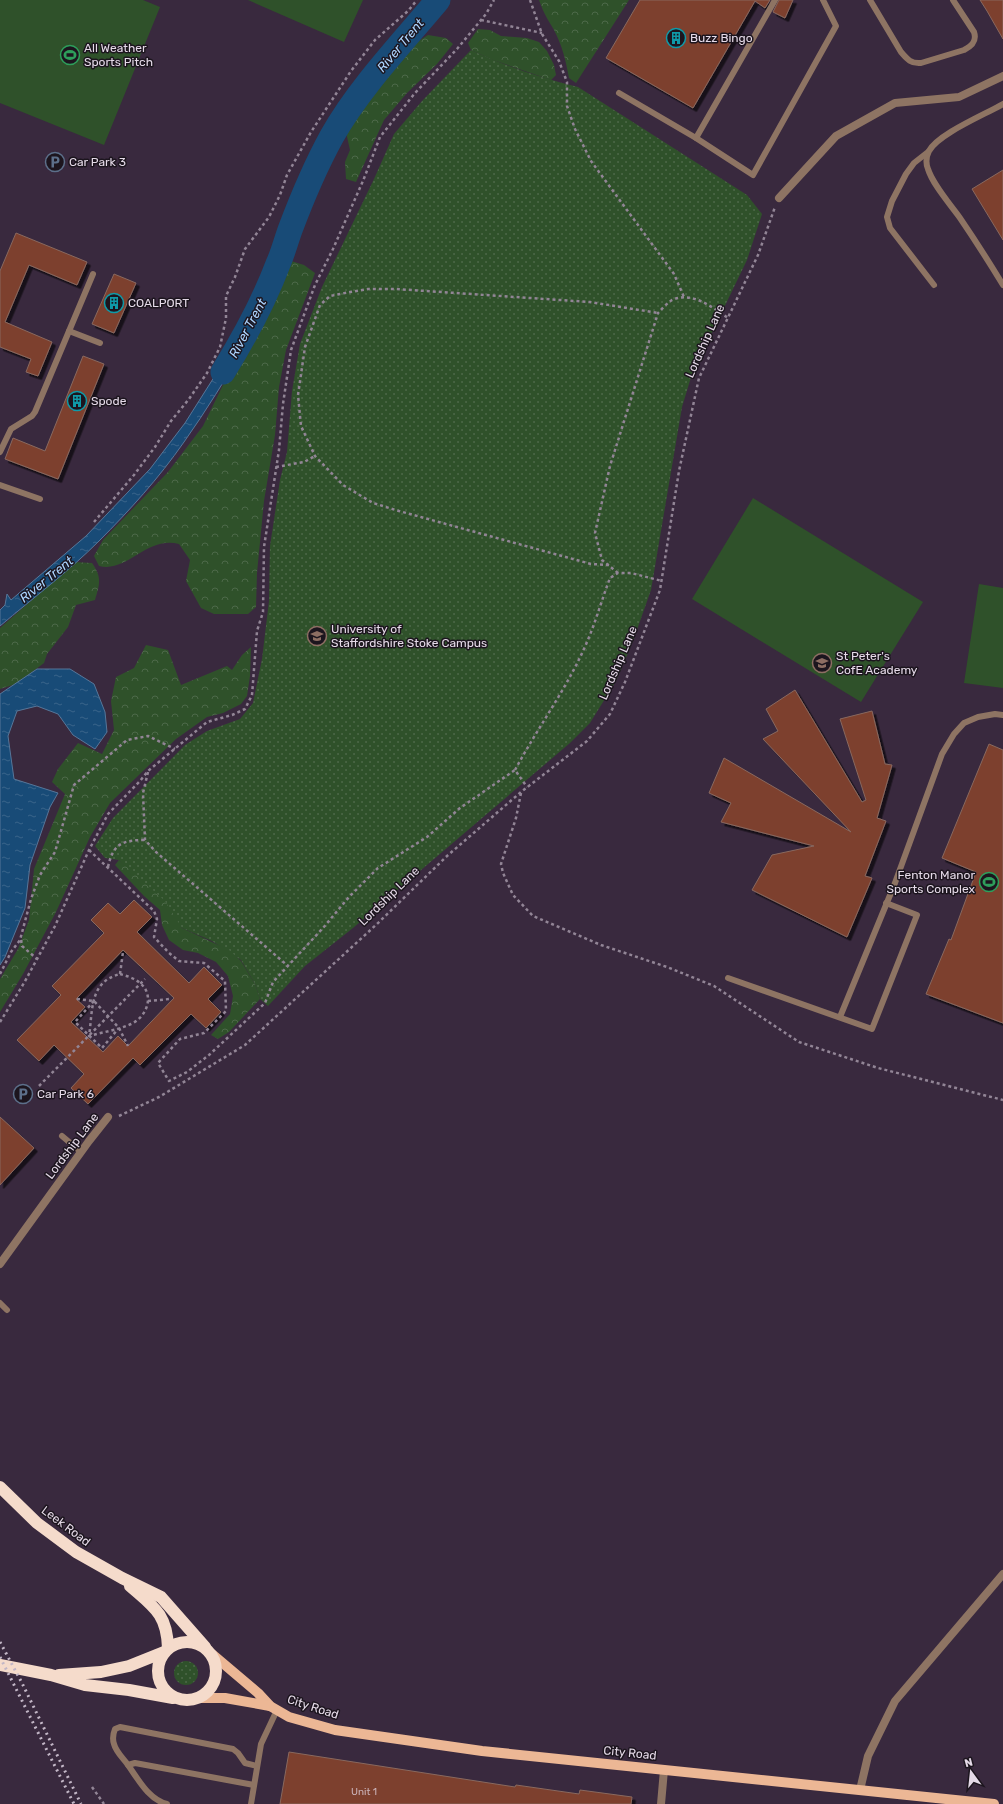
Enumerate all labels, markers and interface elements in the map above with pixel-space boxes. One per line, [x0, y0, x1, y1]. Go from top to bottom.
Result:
water label: River Trent [374, 15, 428, 75]
building icon: Buzz Bingo [665, 27, 687, 49]
place label: Buzz Bingo [690, 31, 753, 45]
place label: All Weather Sports Pitch [84, 41, 153, 69]
sports icon: All Weather Sports Pitch [59, 44, 81, 66]
parking icon: Car Park 3 [44, 151, 66, 173]
place label: Car Park 3 [69, 155, 126, 169]
building icon: COALPORT [103, 292, 125, 314]
water label: River Trent [226, 295, 270, 360]
place label: COALPORT [128, 296, 189, 310]
street label: Lordship Lane [683, 302, 728, 380]
building icon: Spode [66, 390, 88, 412]
place label: Spode [91, 394, 127, 408]
water label: River Trent [16, 552, 77, 606]
place label: University of Staffordshire Stoke Campus [331, 622, 487, 650]
street label: Lordship Lane [596, 624, 640, 702]
school or university icon: University of Staffordshire Stoke Campus [306, 625, 328, 647]
place label: St Peter's CofE Academy [836, 649, 918, 677]
school or university icon: St Peter's CofE Academy [811, 652, 833, 674]
street label: Lordship Lane [356, 863, 422, 928]
place label: Fenton Manor Sports Complex [887, 868, 976, 896]
sports icon: Fenton Manor Sports Complex [978, 871, 1000, 893]
parking icon: Car Park 6 [12, 1083, 34, 1105]
place label: Car Park 6 [37, 1087, 94, 1101]
street label: Lordship Lane [43, 1110, 101, 1182]
street label: Leek Road [39, 1503, 93, 1549]
street label: City Road [286, 1692, 340, 1722]
street label: City Road [603, 1743, 657, 1763]
north arrow [951, 1752, 991, 1792]
text: N [963, 1755, 974, 1770]
house number: Unit 1 [351, 1786, 377, 1798]

